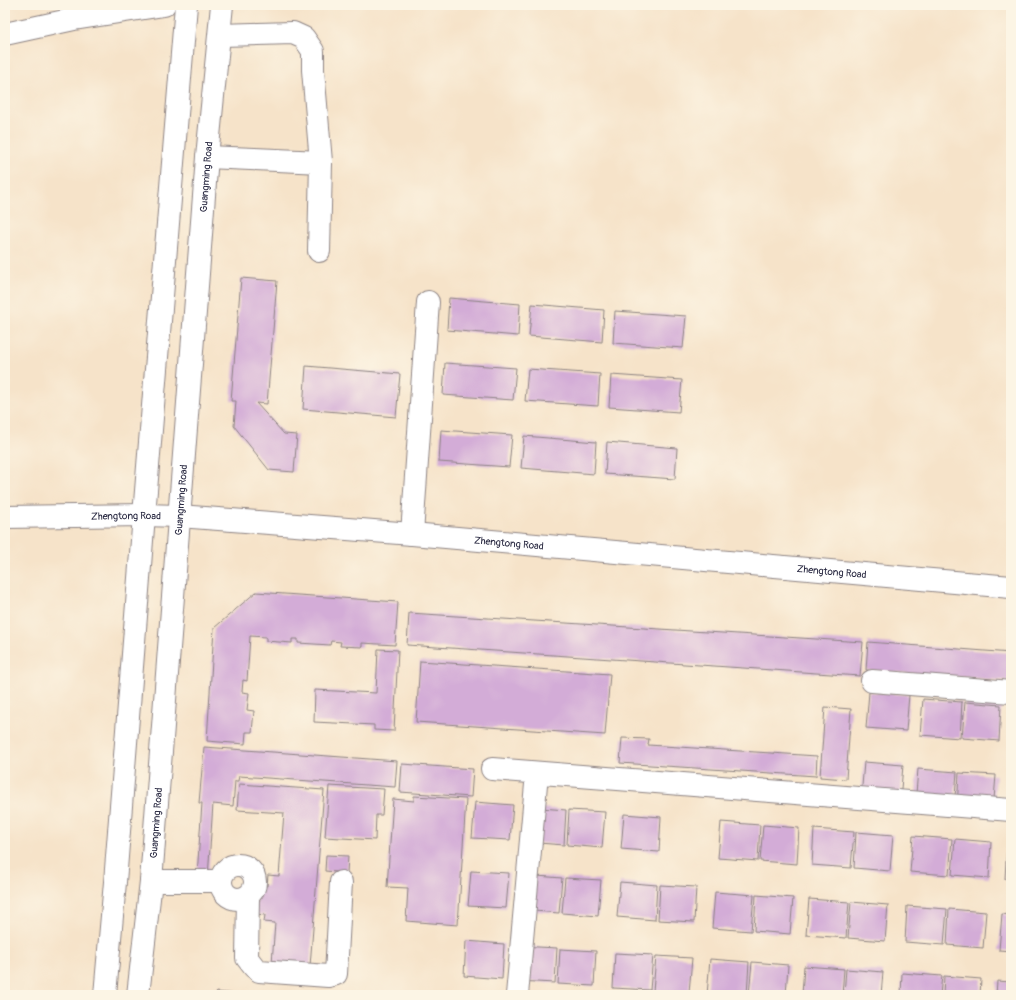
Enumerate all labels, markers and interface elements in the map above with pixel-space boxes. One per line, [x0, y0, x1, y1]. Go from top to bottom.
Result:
street label: Guangming Road [198, 141, 216, 213]
street label: Guangming Road [173, 464, 190, 536]
street label: Zhengtong Road [91, 510, 161, 523]
street label: Zhengtong Road [473, 535, 544, 553]
street label: Zhengtong Road [796, 563, 867, 581]
street label: Guangming Road [148, 787, 165, 859]

